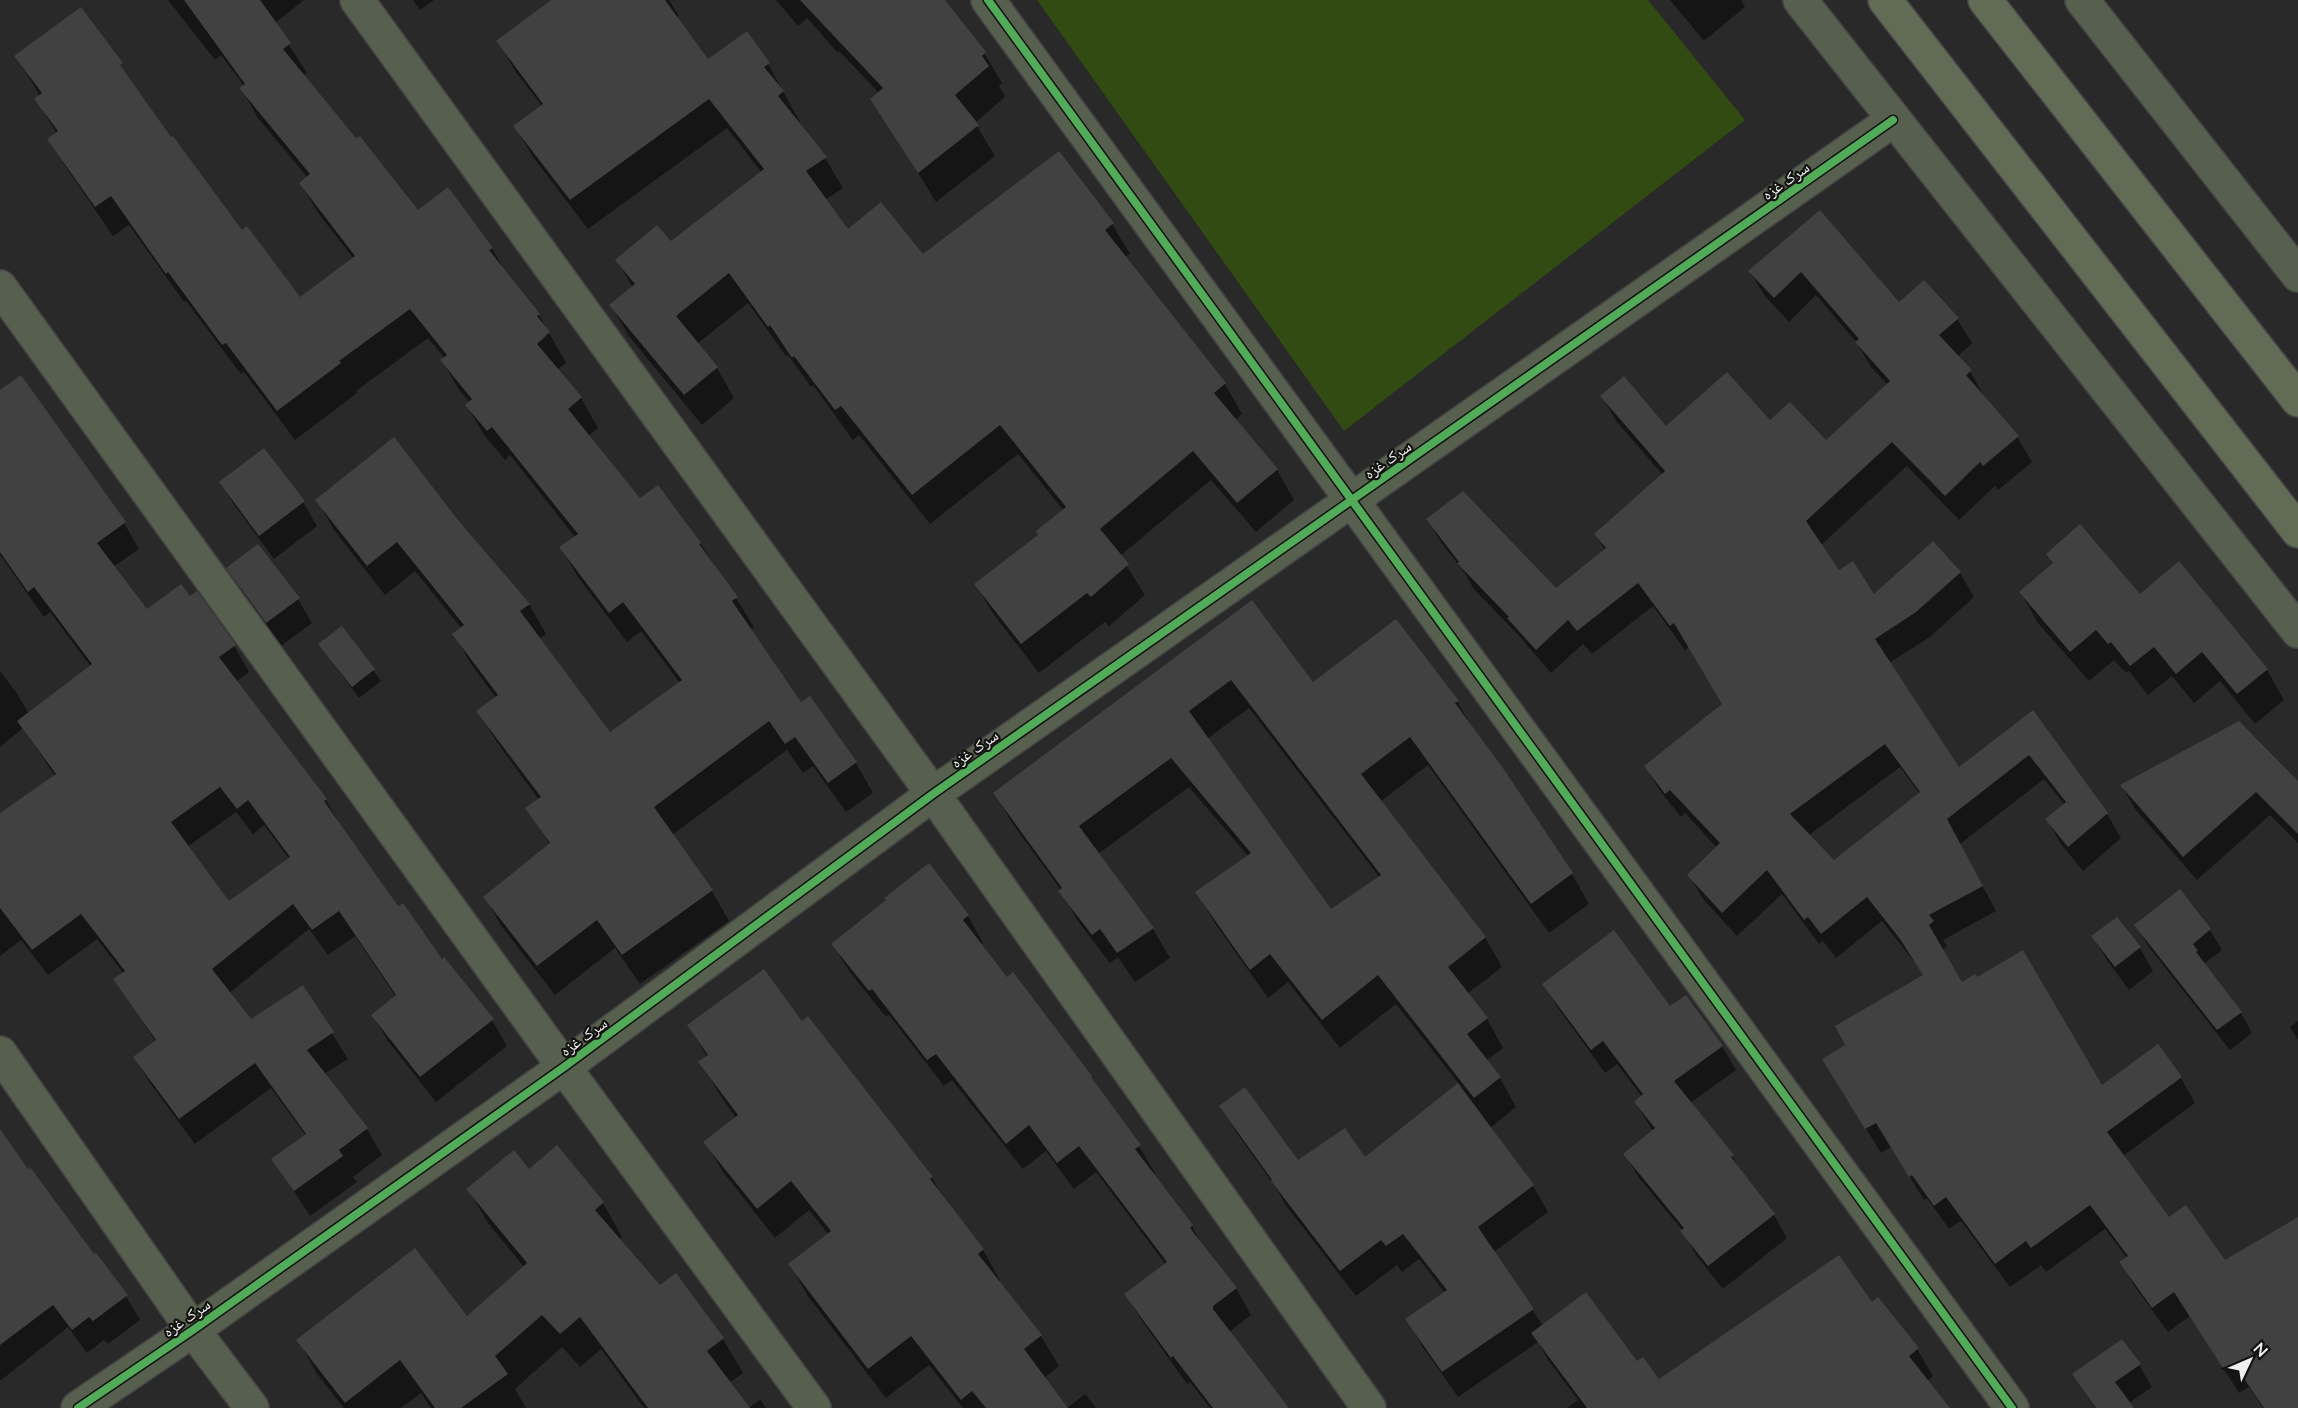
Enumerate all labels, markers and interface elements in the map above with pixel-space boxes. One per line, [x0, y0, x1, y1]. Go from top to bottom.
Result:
street label: سرک غزه [1758, 157, 1813, 204]
street label: سرک غزه [1360, 436, 1415, 483]
street label: سرک غزه [947, 725, 1002, 772]
street label: سرک غزه [556, 1013, 611, 1060]
street label: سرک غزه [159, 1294, 214, 1341]
north arrow [2220, 1330, 2280, 1390]
text: N [2250, 1338, 2272, 1360]

